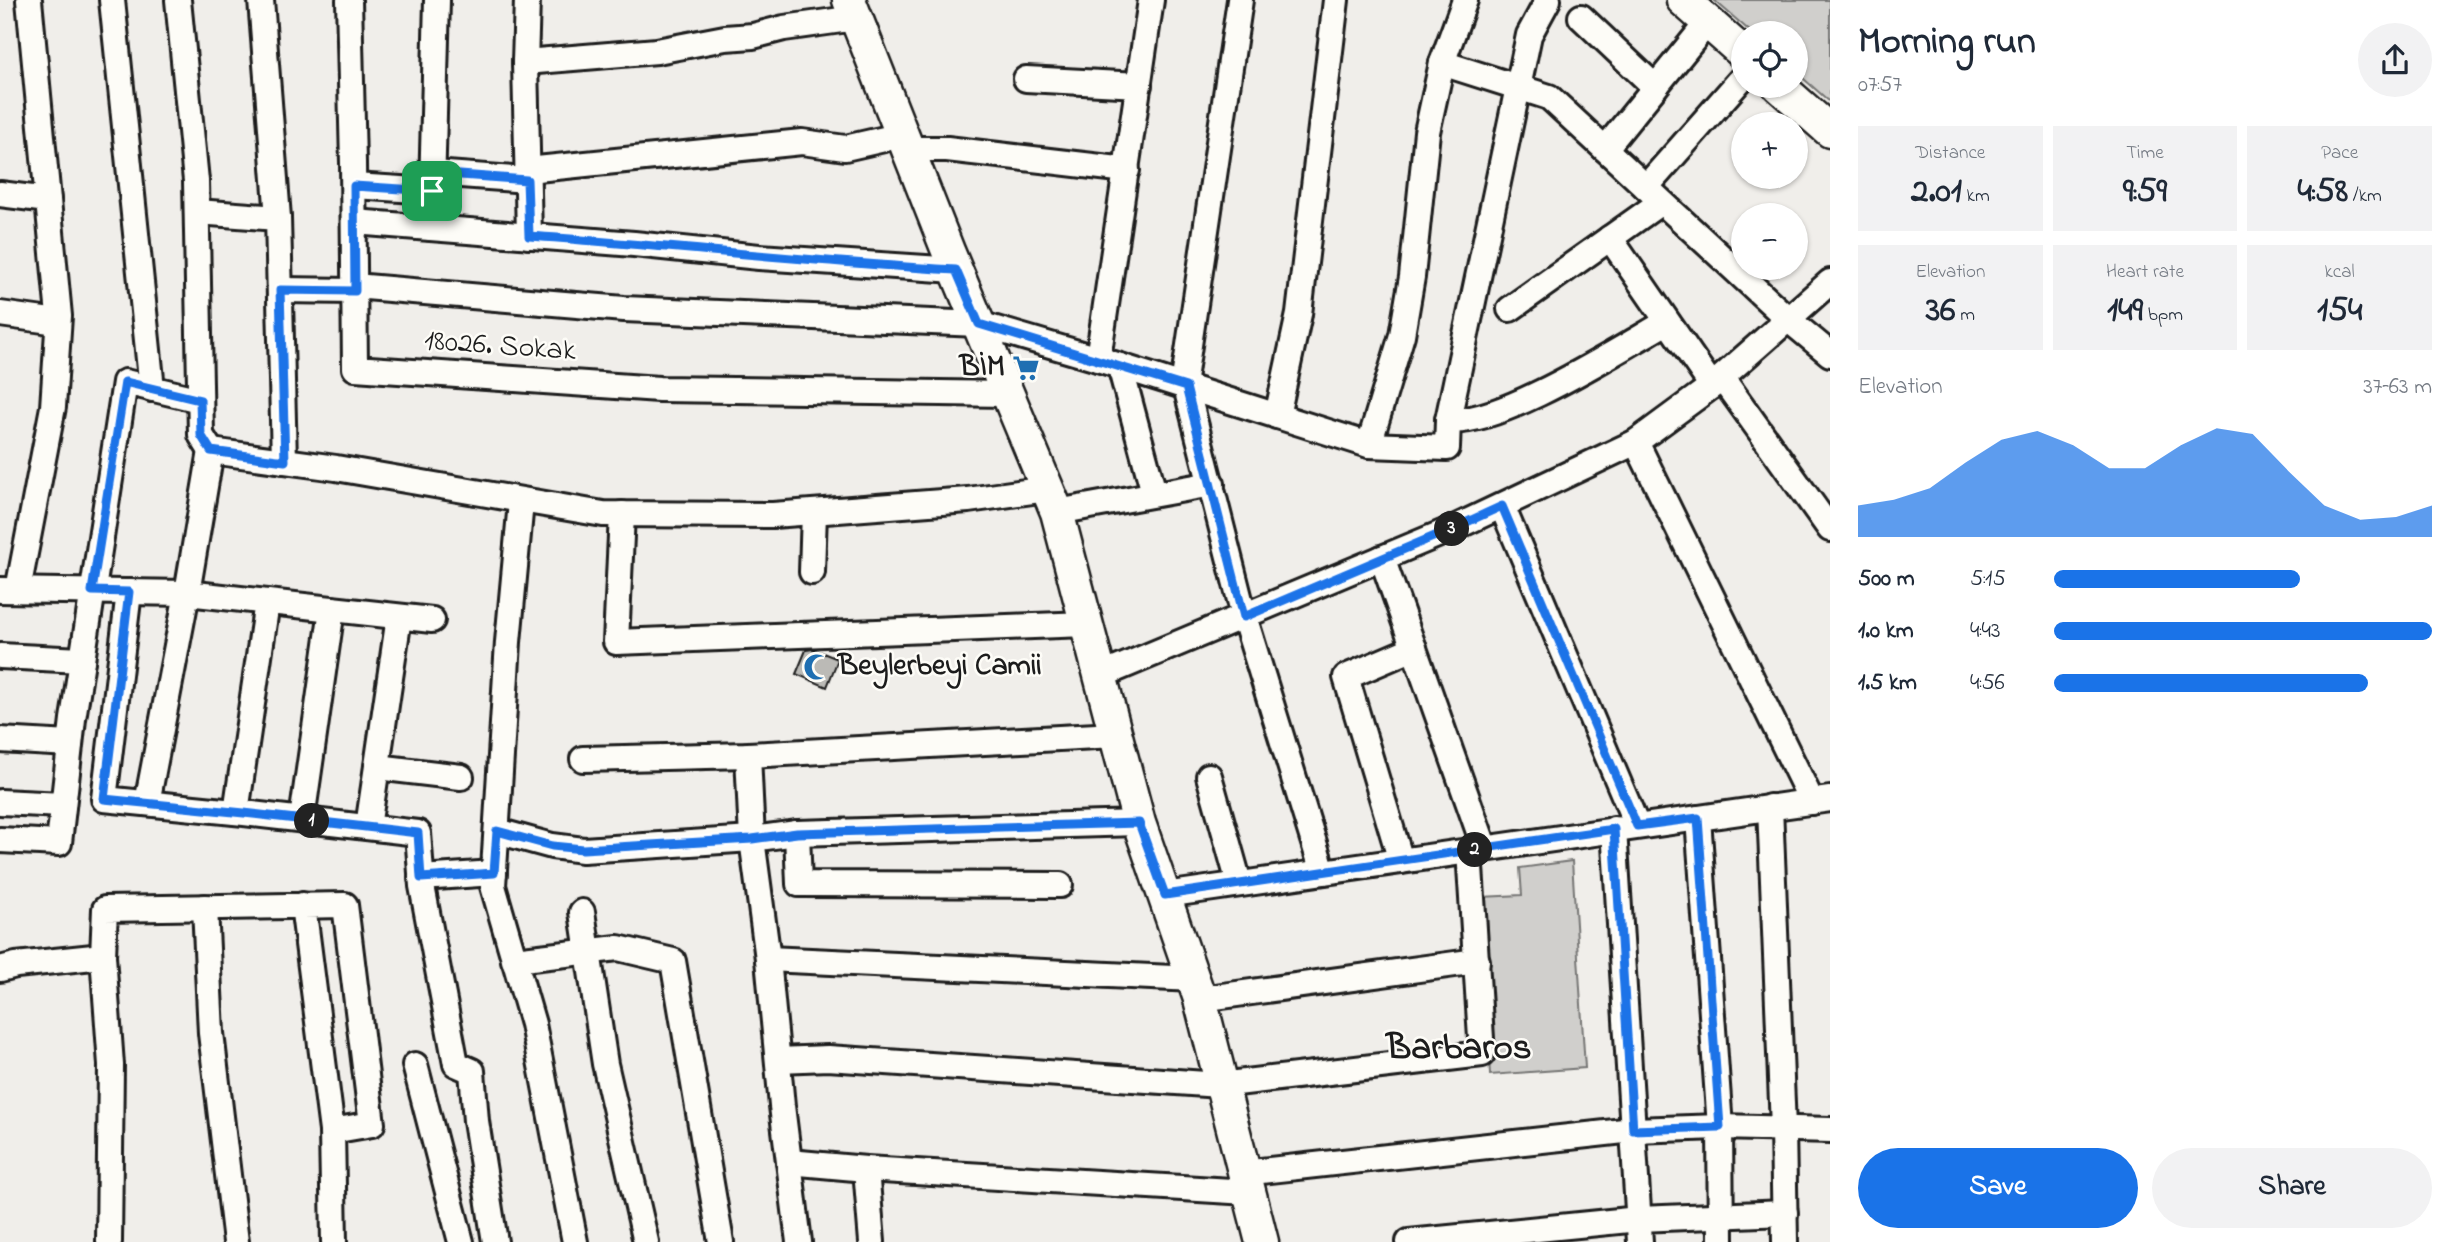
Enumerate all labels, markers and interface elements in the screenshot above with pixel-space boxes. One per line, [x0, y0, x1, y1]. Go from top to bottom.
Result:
text: Morning run [1858, 15, 2036, 71]
map controls [1731, 21, 1808, 280]
button: locate [1731, 21, 1808, 98]
button: share [2358, 23, 2432, 97]
text: 07:57 [1858, 69, 1902, 102]
button: + [1731, 112, 1808, 189]
text: Distance [1915, 140, 1985, 167]
text: Time [2126, 140, 2164, 167]
text: Pace [2321, 140, 2358, 167]
pin [402, 161, 462, 221]
text: 2.01 [1911, 167, 1962, 218]
text: 9:59 [2123, 167, 2167, 218]
text: 4:58 [2298, 167, 2348, 218]
icon: arrive [413, 172, 451, 210]
text: km [1962, 183, 1990, 210]
text: /km [2348, 183, 2382, 210]
button: − [1731, 203, 1808, 280]
text: Elevation [1915, 259, 1985, 286]
text: Heart rate [2106, 259, 2184, 286]
text: kcal [2325, 259, 2355, 286]
text: 36 [1926, 286, 1956, 337]
text: 149 [2107, 286, 2143, 337]
text: 154 [2317, 286, 2362, 337]
text: m [1956, 302, 1975, 329]
text: bpm [2143, 302, 2183, 329]
street label: 18026. Sokak [423, 320, 578, 374]
place label: BİM [958, 346, 1005, 390]
supermarket icon: BİM [1011, 353, 1041, 383]
text: Elevation [1858, 371, 1943, 404]
text: 37–63 m [2363, 371, 2432, 404]
pin: 3 [1434, 512, 1470, 546]
text: 3 [1448, 515, 1455, 542]
text: 500 m [1858, 563, 1915, 596]
text: 5:15 [1970, 563, 2006, 596]
text: 1.0 km [1858, 615, 1914, 648]
text: 4:43 [1970, 615, 2000, 648]
place label: Beylerbeyi Camii [836, 645, 1042, 689]
mosque icon: Beylerbeyi Camii [802, 652, 832, 682]
text: 1.5 km [1858, 667, 1917, 700]
text: 4:56 [1970, 667, 2005, 700]
pin: 1 [294, 804, 330, 838]
text: 1 [308, 807, 315, 834]
pin: 2 [1458, 832, 1492, 868]
text: 2 [1470, 836, 1479, 863]
district label: Barbaros [1384, 1022, 1532, 1076]
button: Save [1858, 1148, 2138, 1228]
button: Share [2152, 1148, 2432, 1228]

